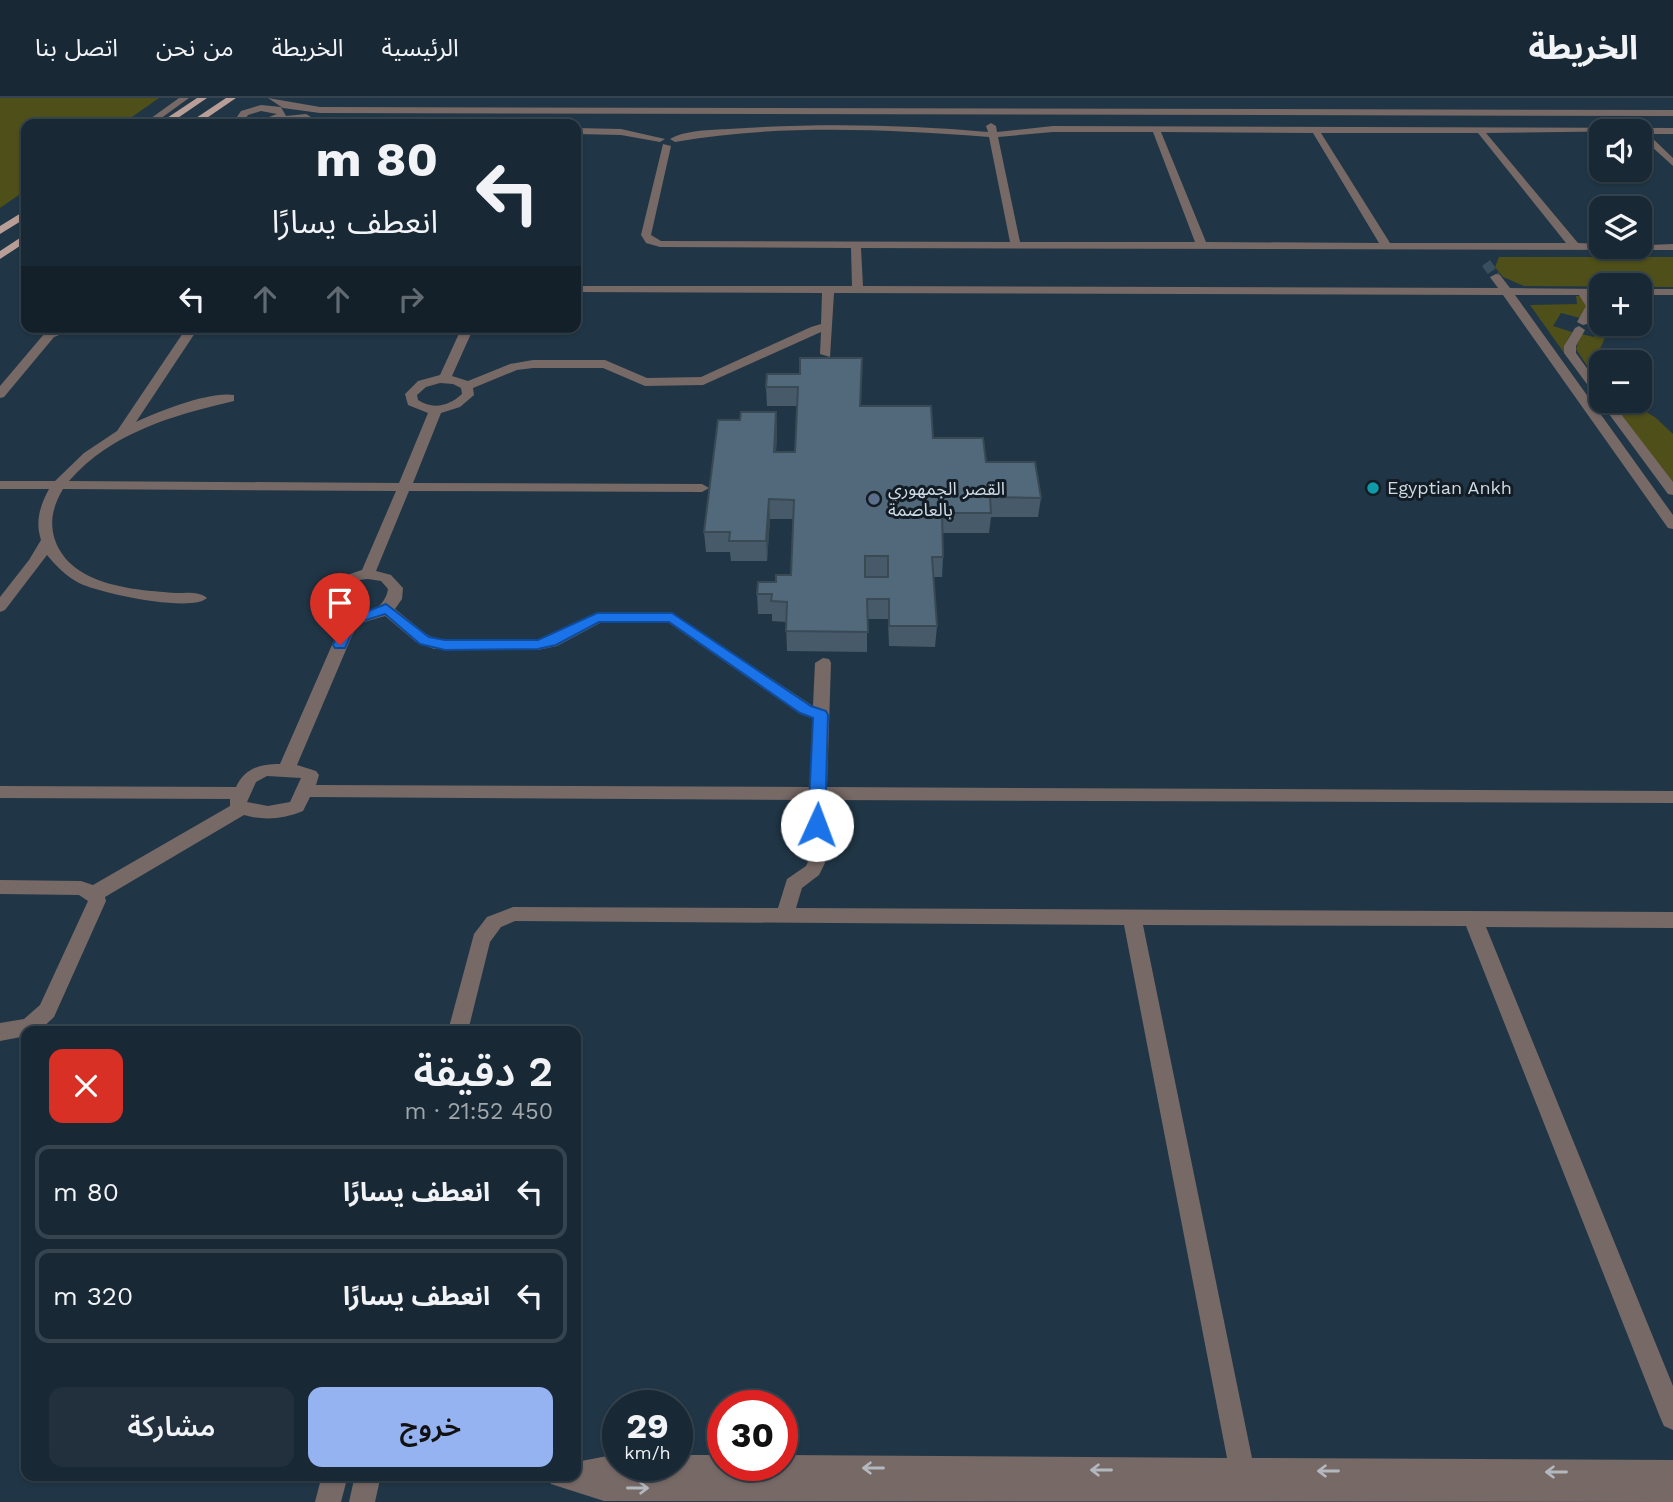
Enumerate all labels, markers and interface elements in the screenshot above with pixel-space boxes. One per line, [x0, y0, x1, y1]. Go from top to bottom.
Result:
text: الخريطة [1528, 28, 1638, 67]
text: اتصل بنا [35, 34, 118, 62]
text: من نحن [156, 34, 234, 62]
text: الخريطة [272, 34, 344, 62]
text: الرئيسية [382, 34, 459, 62]
map controls [1589, 119, 1652, 413]
button: sound [1589, 119, 1652, 182]
text: 80 m [316, 130, 438, 188]
icon: left [462, 147, 553, 238]
button: layers [1589, 196, 1652, 259]
text: انعطف يسارًا [272, 203, 438, 241]
button: + [1589, 273, 1652, 336]
icon: left [173, 280, 211, 318]
icon: ahead [246, 280, 284, 318]
icon: ahead [319, 280, 357, 318]
icon: right [392, 280, 430, 318]
button: − [1589, 350, 1652, 413]
place label: Egyptian Ankh [1387, 477, 1512, 498]
place label: القصر الجمهوري بالعاصمة [888, 478, 1005, 520]
marker: Egyptian Ankh [1365, 480, 1381, 496]
marker: القصر الجمهوري بالعاصمة [866, 491, 882, 507]
pin [310, 573, 370, 645]
icon: arrive [321, 584, 359, 622]
position arrow [780, 788, 854, 862]
text: 2 دقيقة [413, 1047, 553, 1096]
button: close [49, 1049, 123, 1123]
text: 450 m · 21:52 [405, 1098, 553, 1125]
icon: left [511, 1173, 549, 1211]
text: 80 m [53, 1177, 119, 1207]
text: انعطف يسارًا [343, 1177, 490, 1207]
icon: left [511, 1277, 549, 1315]
text: 320 m [53, 1281, 133, 1311]
text: انعطف يسارًا [343, 1281, 490, 1311]
button: مشاركة [49, 1387, 294, 1467]
button: خروج [308, 1387, 553, 1467]
speed limit sign: 30 [707, 1390, 798, 1481]
text: 29 [626, 1405, 669, 1447]
text: km/h [624, 1442, 671, 1463]
one-way arrow [862, 1461, 885, 1475]
one-way arrow [1090, 1463, 1113, 1477]
one-way arrow [1317, 1464, 1340, 1478]
one-way arrow [1545, 1466, 1568, 1479]
one-way arrow [627, 1481, 650, 1495]

